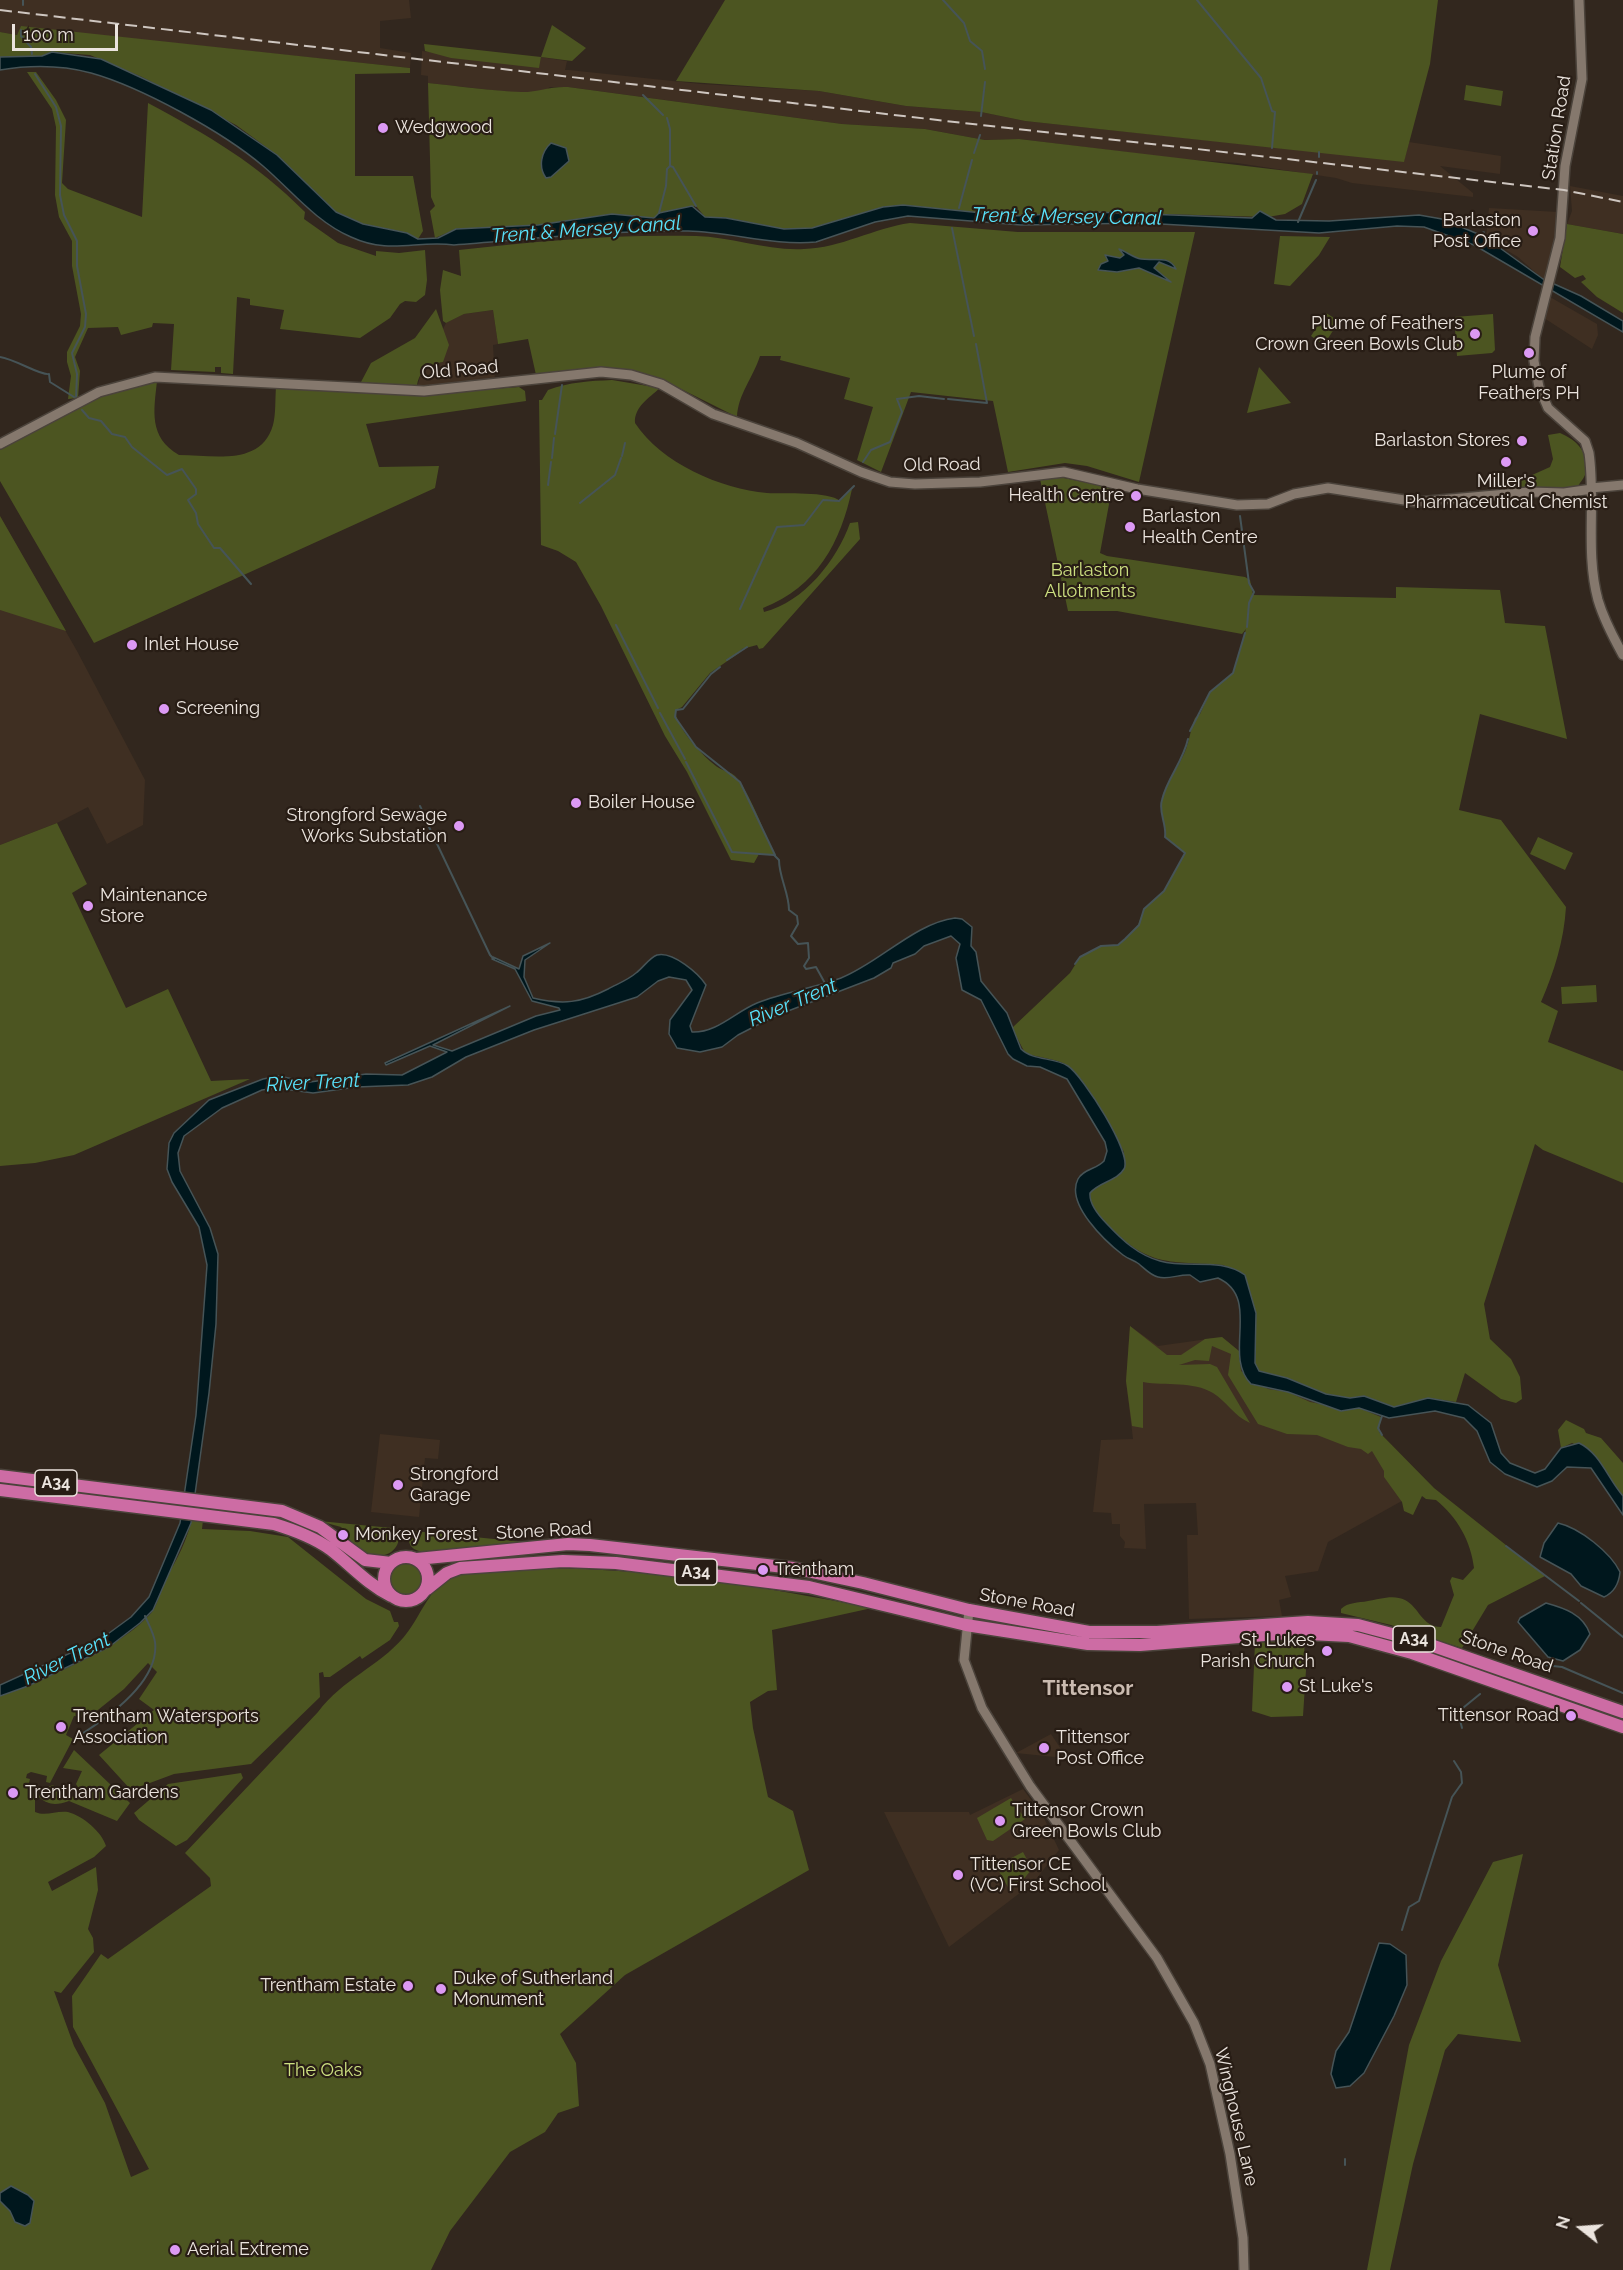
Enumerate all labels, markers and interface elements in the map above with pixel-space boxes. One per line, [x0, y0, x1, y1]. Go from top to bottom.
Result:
scale bar [15, 12, 122, 50]
text: 100 m [23, 24, 74, 45]
street label: Station Road [1538, 74, 1576, 182]
place label: Wedgwood [395, 117, 492, 139]
marker: Wedgwood [376, 121, 390, 135]
water label: Trent & Mersey Canal [972, 203, 1162, 231]
place label: Barlaston Post Office [1433, 210, 1521, 252]
water label: Trent & Mersey Canal [490, 211, 682, 249]
marker: Barlaston Post Office [1526, 224, 1540, 238]
place label: Plume of Feathers Crown Green Bowls Club [1255, 313, 1463, 356]
marker: Plume of Feathers Crown Green Bowls Club [1468, 327, 1482, 341]
marker: Plume of Feathers PH [1522, 346, 1536, 360]
street label: Old Road [421, 356, 499, 384]
place label: Plume of Feathers PH [1478, 362, 1580, 404]
place label: Barlaston Stores [1374, 430, 1510, 452]
marker: Barlaston Stores [1515, 434, 1529, 448]
street label: Old Road [903, 454, 981, 476]
marker: Miller's Pharmaceutical Chemist [1499, 455, 1513, 469]
place label: Miller's Pharmaceutical Chemist [1405, 471, 1607, 514]
place label: Health Centre [1009, 485, 1124, 507]
marker: Health Centre [1129, 489, 1143, 503]
place label: Barlaston Health Centre [1142, 506, 1257, 548]
marker: Barlaston Health Centre [1123, 520, 1137, 534]
park label: Barlaston Allotments [1045, 560, 1135, 602]
place label: Inlet House [144, 634, 239, 656]
marker: Inlet House [125, 638, 139, 652]
place label: Screening [176, 698, 260, 720]
marker: Screening [157, 702, 171, 716]
place label: Boiler House [588, 792, 695, 814]
marker: Boiler House [569, 796, 583, 810]
place label: Strongford Sewage Works Substation [286, 805, 447, 848]
marker: Strongford Sewage Works Substation [452, 819, 466, 833]
place label: Maintenance Store [100, 885, 207, 928]
marker: Maintenance Store [81, 899, 95, 913]
water label: River Trent [745, 974, 841, 1032]
water label: River Trent [266, 1069, 360, 1097]
place label: Strongford Garage [410, 1464, 499, 1506]
road number: A34 [35, 1470, 77, 1496]
marker: Strongford Garage [391, 1478, 405, 1492]
street label: Stone Road [495, 1518, 593, 1544]
place label: Monkey Forest [355, 1524, 478, 1546]
marker: Monkey Forest [336, 1528, 350, 1542]
road number: A34 [675, 1559, 717, 1585]
place label: Trentham [775, 1559, 854, 1581]
marker: Trentham [756, 1563, 770, 1577]
street label: Stone Road [978, 1584, 1076, 1622]
road number: A34 [1393, 1626, 1435, 1652]
street label: Stone Road [1458, 1626, 1556, 1678]
water label: River Trent [20, 1628, 114, 1690]
place label: St. Lukes Parish Church [1200, 1630, 1315, 1672]
marker: St. Lukes Parish Church [1320, 1644, 1334, 1658]
district label: Tittensor [1043, 1676, 1133, 1702]
place label: St Luke's [1299, 1676, 1373, 1698]
marker: St Luke's [1280, 1680, 1294, 1694]
place label: Tittensor Road [1438, 1705, 1559, 1727]
place label: Trentham Watersports Association [73, 1706, 259, 1748]
marker: Tittensor Road [1564, 1709, 1578, 1723]
marker: Trentham Watersports Association [54, 1720, 68, 1734]
place label: Tittensor Post Office [1056, 1727, 1144, 1770]
marker: Tittensor Post Office [1037, 1741, 1051, 1755]
place label: Trentham Gardens [25, 1782, 179, 1804]
marker: Trentham Gardens [6, 1786, 20, 1800]
place label: Tittensor Crown Green Bowls Club [1012, 1800, 1161, 1842]
marker: Tittensor Crown Green Bowls Club [993, 1814, 1007, 1828]
place label: Tittensor CE (VC) First School [970, 1854, 1106, 1896]
marker: Tittensor CE (VC) First School [951, 1868, 965, 1882]
place label: Duke of Sutherland Monument [453, 1968, 613, 2010]
place label: Trentham Estate [260, 1975, 396, 1997]
marker: Trentham Estate [401, 1979, 415, 1993]
marker: Duke of Sutherland Monument [434, 1982, 448, 1996]
street label: Winghouse Lane [1210, 2046, 1262, 2188]
park label: The Oaks [284, 2060, 362, 2082]
north arrow [1551, 2198, 1611, 2258]
text: N [1552, 2214, 1574, 2231]
place label: Aerial Extreme [187, 2239, 309, 2261]
marker: Aerial Extreme [168, 2243, 182, 2257]

